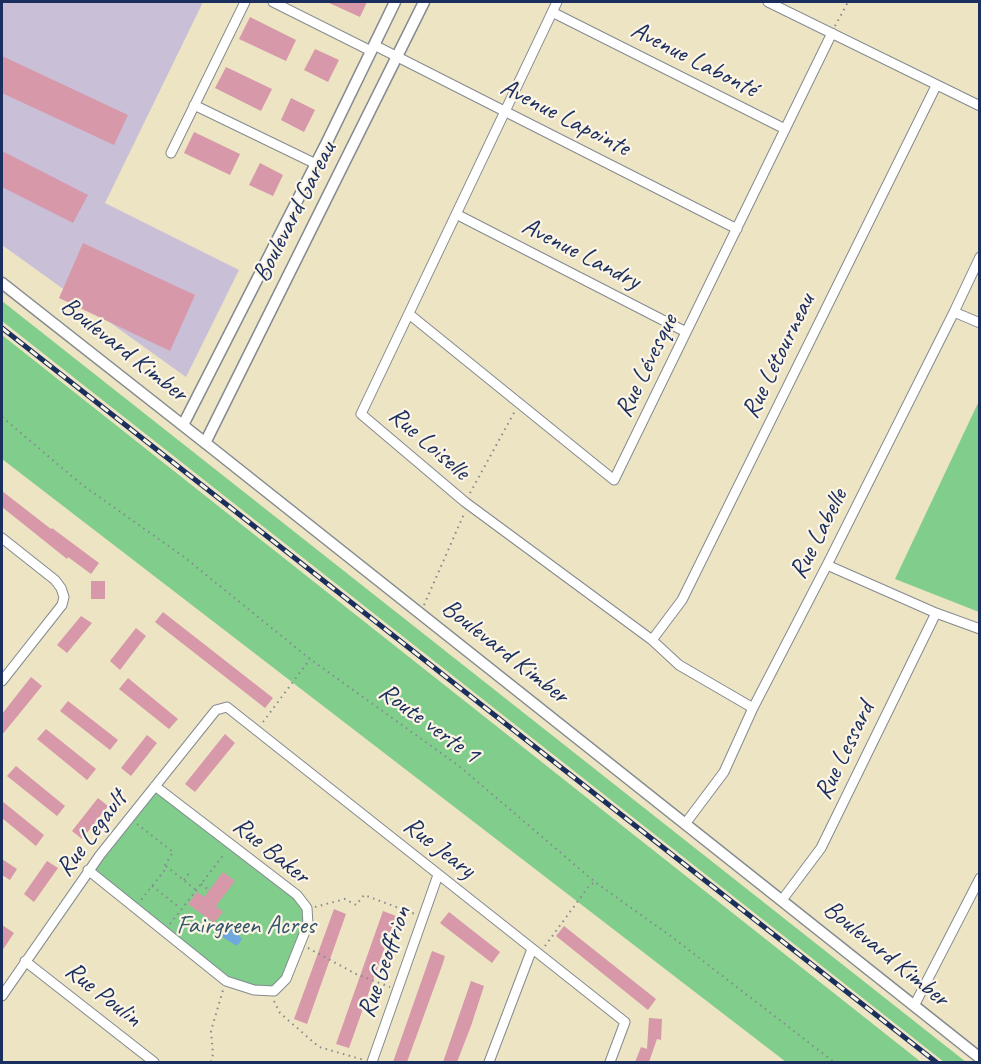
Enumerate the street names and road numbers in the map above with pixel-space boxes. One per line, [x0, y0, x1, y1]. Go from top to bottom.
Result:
street label: Avenue Labonté [626, 15, 762, 105]
street label: Avenue Lapointe [495, 72, 635, 164]
street label: Boulevard Gareau [246, 137, 344, 287]
street label: Avenue Landry [517, 211, 645, 297]
street label: Rue Létourneau [735, 289, 823, 423]
street label: Boulevard Kimber [54, 291, 194, 409]
street label: Rue Lévesque [609, 309, 685, 423]
street label: Rue Loiselle [382, 400, 476, 488]
street label: Rue Labelle [783, 484, 855, 584]
street label: Boulevard Kimber [435, 593, 575, 711]
street label: Route verte 1 [372, 677, 486, 771]
street label: Rue Lessard [808, 697, 882, 805]
street label: Rue Legault [50, 785, 134, 883]
street label: Rue Jeary [397, 810, 481, 886]
street label: Rue Baker [226, 811, 316, 891]
street label: Boulevard Kimber [817, 894, 955, 1014]
street label: Rue Geoffrion [351, 902, 419, 1022]
street label: Rue Poulin [58, 955, 148, 1035]

